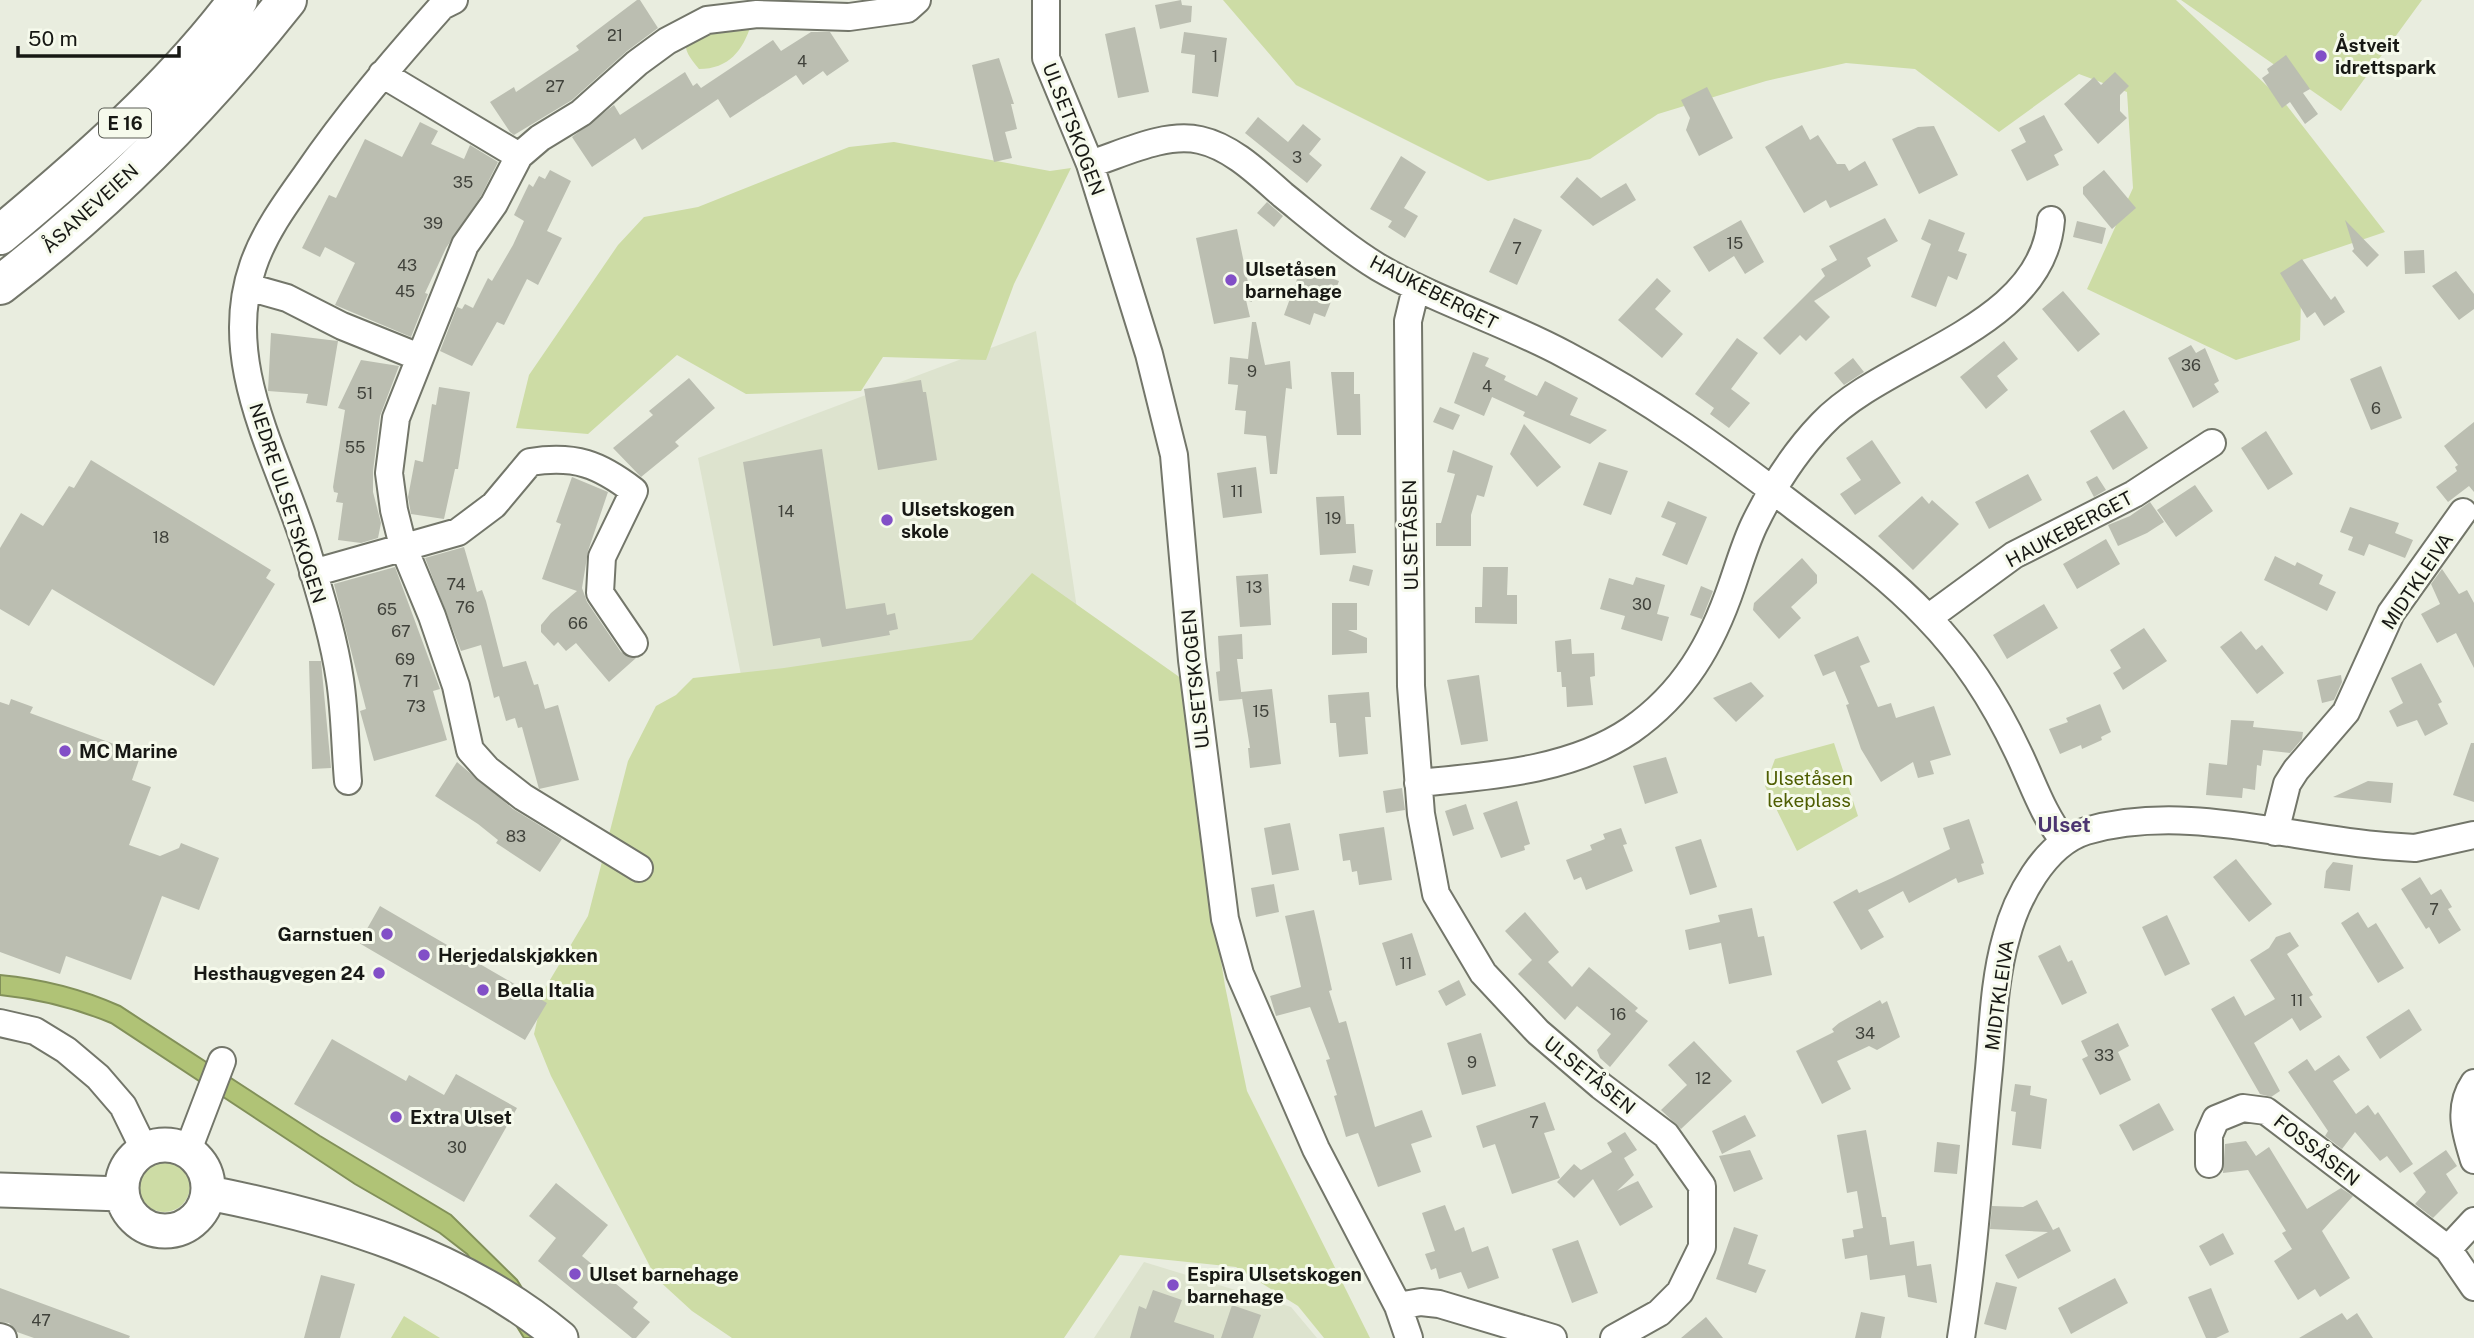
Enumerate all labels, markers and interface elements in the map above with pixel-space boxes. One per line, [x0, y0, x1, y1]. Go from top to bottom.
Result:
scale bar [18, 14, 178, 58]
text: 50 m [28, 26, 78, 51]
house number: 21 [607, 26, 623, 45]
place label: Åstveit idrettspark [2335, 33, 2436, 78]
house number: 1 [1212, 47, 1218, 66]
marker: Åstveit idrettspark [2313, 48, 2329, 64]
house number: 4 [797, 52, 807, 71]
street label: ULSETSKOGEN [1039, 60, 1109, 198]
house number: 27 [545, 77, 565, 96]
road number: E 16 [99, 109, 151, 138]
house number: 3 [1292, 148, 1302, 167]
street label: ÅSANEVEIEN [37, 158, 143, 257]
house number: 35 [453, 173, 473, 192]
house number: 39 [423, 214, 443, 233]
house number: 15 [1727, 234, 1743, 253]
house number: 7 [1512, 239, 1522, 258]
street label: HAUKEBERGET [1366, 250, 1502, 334]
house number: 43 [397, 256, 417, 275]
place label: Ulsetåsen barnehage [1245, 258, 1342, 302]
marker: Ulsetåsen barnehage [1223, 272, 1239, 288]
house number: 45 [395, 282, 415, 301]
house number: 36 [2181, 356, 2201, 375]
house number: 9 [1247, 362, 1257, 381]
house number: 4 [1482, 377, 1492, 396]
house number: 51 [357, 384, 373, 403]
house number: 6 [2371, 399, 2381, 418]
street label: NEDRE ULSETSKOGEN [245, 400, 331, 606]
house number: 55 [345, 438, 365, 457]
street label: ULSETÅSEN [1397, 479, 1422, 591]
house number: 11 [1230, 482, 1244, 501]
street label: HAUKEBERGET [2002, 486, 2136, 572]
place label: Ulsetskogen skole [901, 498, 1015, 542]
house number: 14 [778, 502, 794, 521]
house number: 19 [1325, 509, 1341, 528]
marker: Ulsetskogen skole [879, 512, 895, 528]
house number: 18 [153, 528, 169, 547]
street label: MIDTKLEIVA [2377, 529, 2457, 633]
house number: 74 [446, 575, 466, 594]
house number: 13 [1246, 578, 1262, 597]
house number: 30 [1632, 595, 1652, 614]
house number: 76 [455, 598, 475, 617]
house number: 65 [377, 600, 397, 619]
street label: ULSETSKOGEN [1177, 608, 1213, 750]
house number: 66 [568, 614, 588, 633]
house number: 67 [391, 622, 411, 641]
house number: 69 [395, 650, 415, 669]
house number: 71 [403, 672, 419, 691]
house number: 73 [406, 697, 426, 716]
house number: 15 [1253, 702, 1269, 721]
place label: MC Marine [79, 740, 178, 762]
marker: MC Marine [57, 743, 73, 759]
park label: Ulsetåsen lekeplass [1765, 767, 1853, 811]
district label: Ulset [2037, 812, 2091, 837]
house number: 83 [506, 827, 526, 846]
house number: 7 [2429, 900, 2439, 919]
place label: Garnstuen [278, 923, 373, 945]
marker: Garnstuen [379, 926, 395, 942]
street label: MIDTKLEIVA [1980, 938, 2018, 1052]
place label: Herjedalskjøkken [438, 944, 598, 966]
marker: Herjedalskjøkken [416, 947, 432, 963]
house number: 11 [1399, 954, 1413, 973]
place label: Hesthaugvegen 24 [193, 962, 365, 984]
marker: Hesthaugvegen 24 [371, 965, 387, 981]
place label: Bella Italia [497, 979, 595, 1001]
marker: Bella Italia [475, 982, 491, 998]
house number: 11 [2290, 991, 2304, 1010]
house number: 16 [1610, 1005, 1626, 1024]
house number: 34 [1855, 1024, 1875, 1043]
street label: ULSETÅSEN [1540, 1031, 1641, 1118]
house number: 33 [2094, 1046, 2114, 1065]
house number: 9 [1467, 1053, 1477, 1072]
house number: 12 [1695, 1069, 1711, 1088]
place label: Extra Ulset [410, 1106, 512, 1128]
marker: Extra Ulset [388, 1109, 404, 1125]
street label: FOSSÅSEN [2270, 1109, 2365, 1190]
house number: 7 [1529, 1113, 1539, 1132]
house number: 30 [447, 1138, 467, 1157]
place label: Ulset barnehage [589, 1263, 739, 1285]
place label: Espira Ulsetskogen barnehage [1187, 1263, 1362, 1307]
marker: Ulset barnehage [567, 1266, 583, 1282]
marker: Espira Ulsetskogen barnehage [1165, 1277, 1181, 1293]
house number: 47 [31, 1311, 51, 1330]

